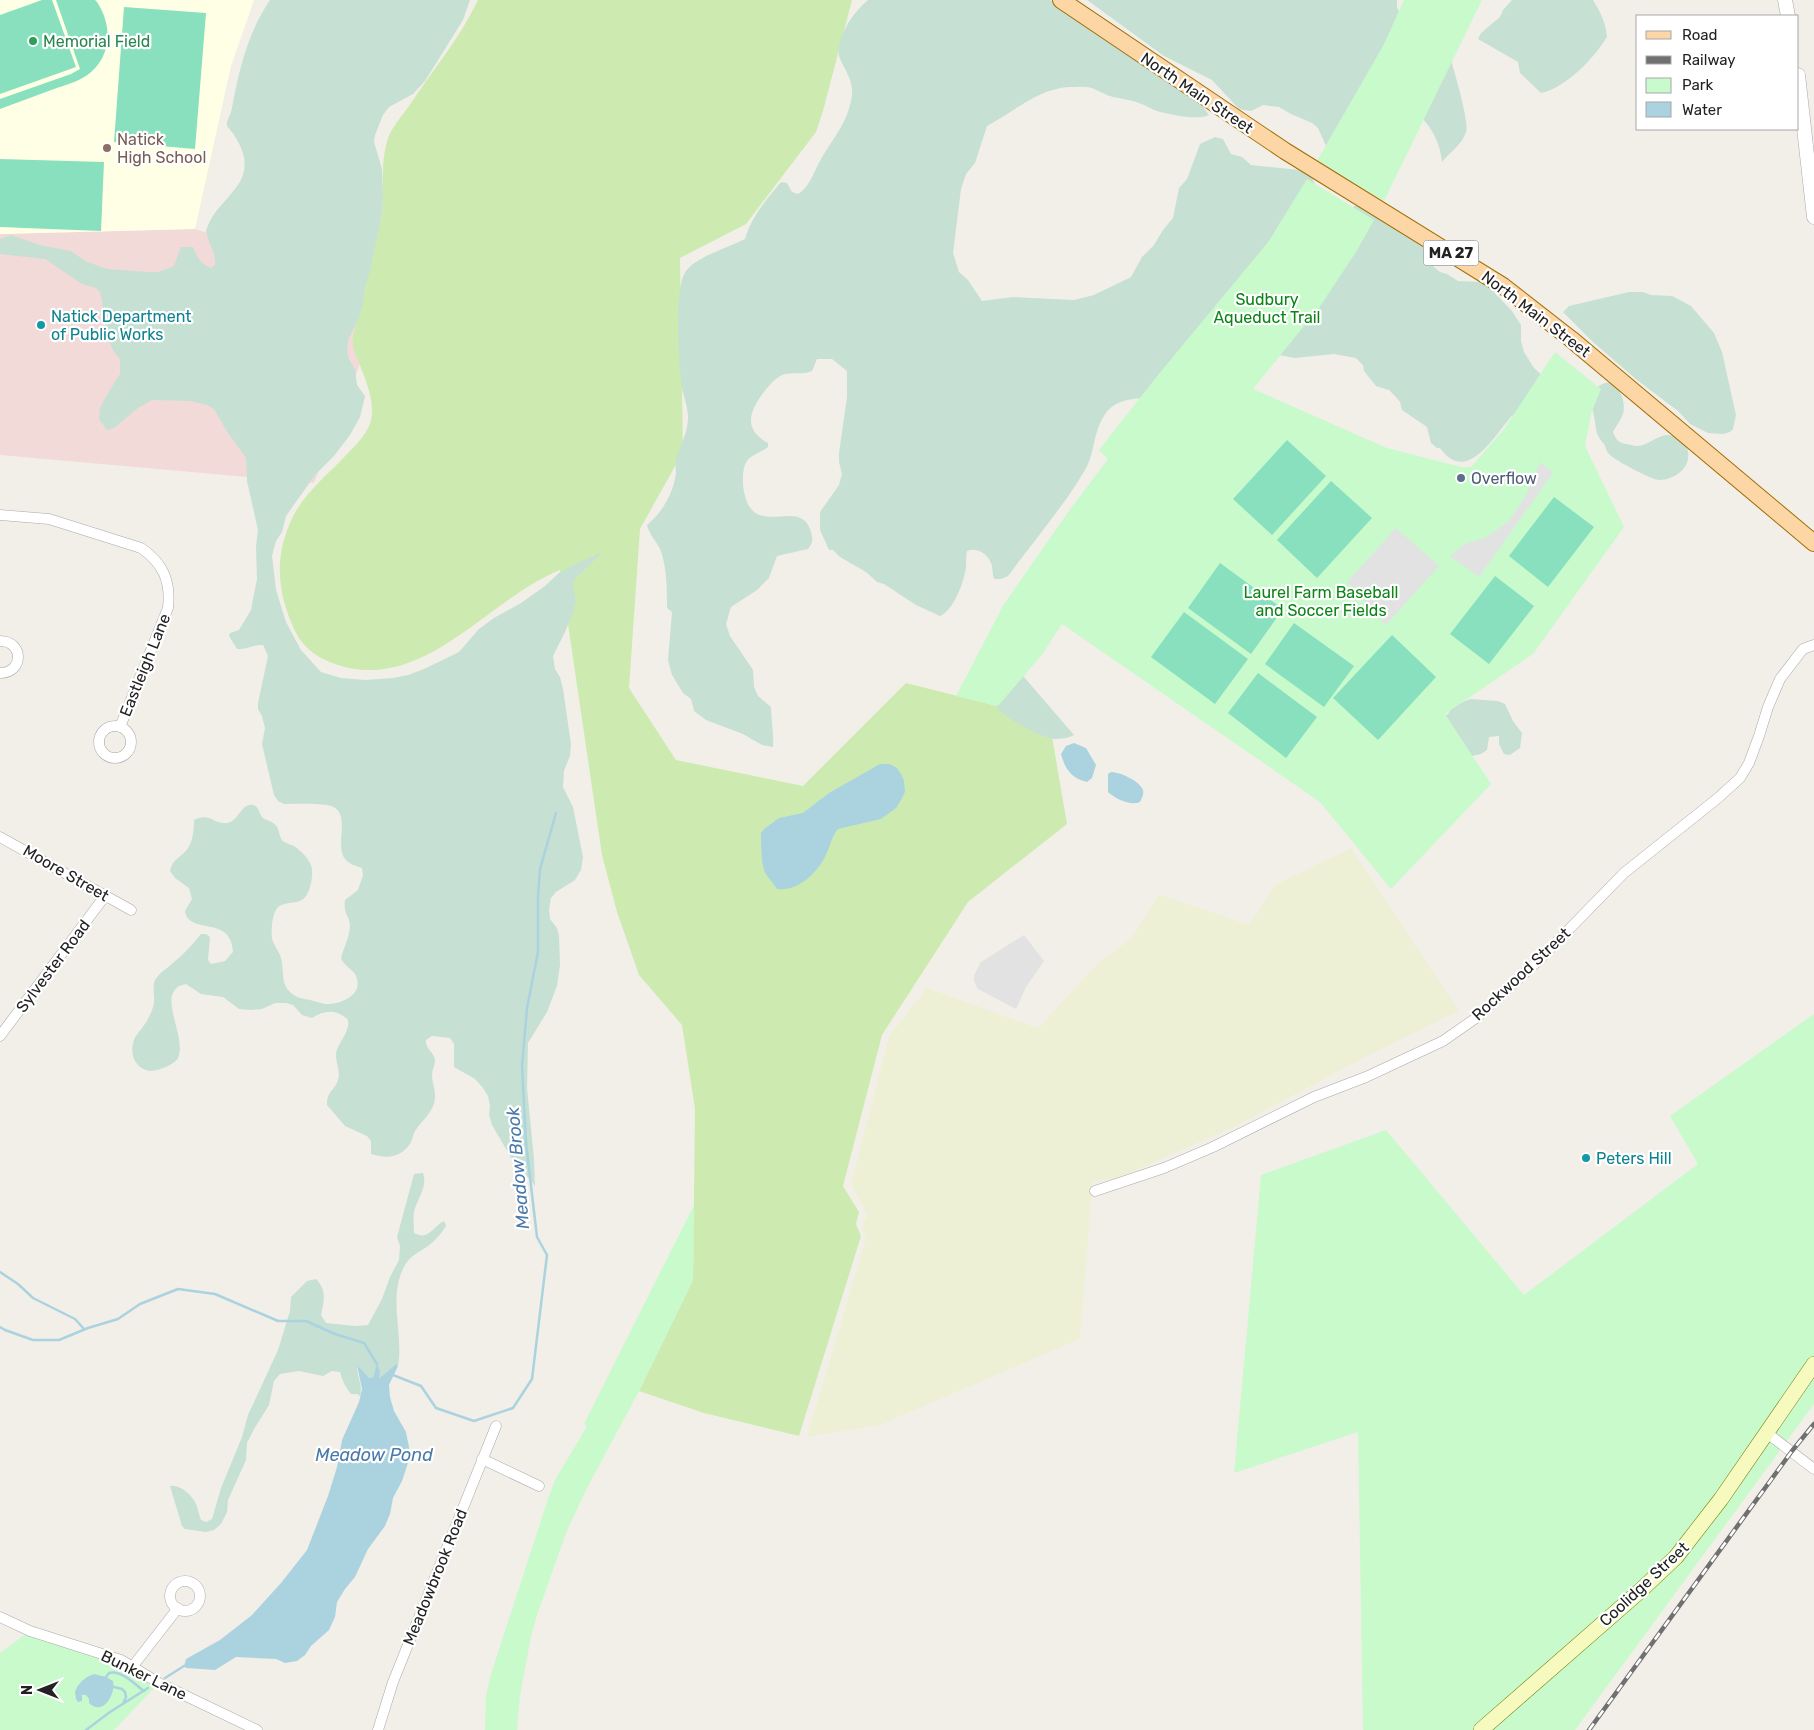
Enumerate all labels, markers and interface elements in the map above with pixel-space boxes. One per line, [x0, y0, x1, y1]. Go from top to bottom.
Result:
legend [1636, 15, 1799, 130]
text: Road [1682, 26, 1718, 44]
place label: Memorial Field [43, 32, 150, 51]
marker: Memorial Field [27, 35, 39, 47]
street label: North Main Street [1137, 48, 1257, 138]
text: Railway [1682, 51, 1736, 69]
text: Park [1682, 76, 1713, 94]
text: Water [1682, 101, 1722, 119]
place label: Natick High School [117, 130, 206, 167]
marker: Natick High School [101, 142, 113, 154]
road number: MA 27 [1424, 240, 1478, 266]
street label: North Main Street [1478, 267, 1594, 361]
park label: Sudbury Aqueduct Trail [1213, 290, 1321, 327]
place label: Natick Department of Public Works [51, 307, 192, 344]
marker: Natick Department of Public Works [35, 319, 47, 331]
place label: Overflow [1471, 469, 1537, 488]
marker: Overflow [1455, 472, 1467, 484]
park label: Laurel Farm Baseball and Soccer Fields [1244, 583, 1398, 620]
street label: Eastleigh Lane [116, 611, 174, 719]
street label: Moore Street [20, 841, 112, 905]
street label: Sylvester Road [12, 916, 94, 1016]
street label: Rockwood Street [1468, 924, 1574, 1024]
water label: Meadow Brook [502, 1105, 534, 1230]
place label: Peters Hill [1596, 1149, 1672, 1168]
marker: Peters Hill [1580, 1152, 1592, 1164]
water label: Meadow Pond [315, 1444, 433, 1466]
street label: Meadowbrook Road [399, 1506, 471, 1648]
street label: Coolidge Street [1595, 1538, 1693, 1630]
street label: Bunker Lane [98, 1646, 190, 1704]
north arrow [15, 1665, 65, 1715]
text: N [19, 1685, 36, 1695]

